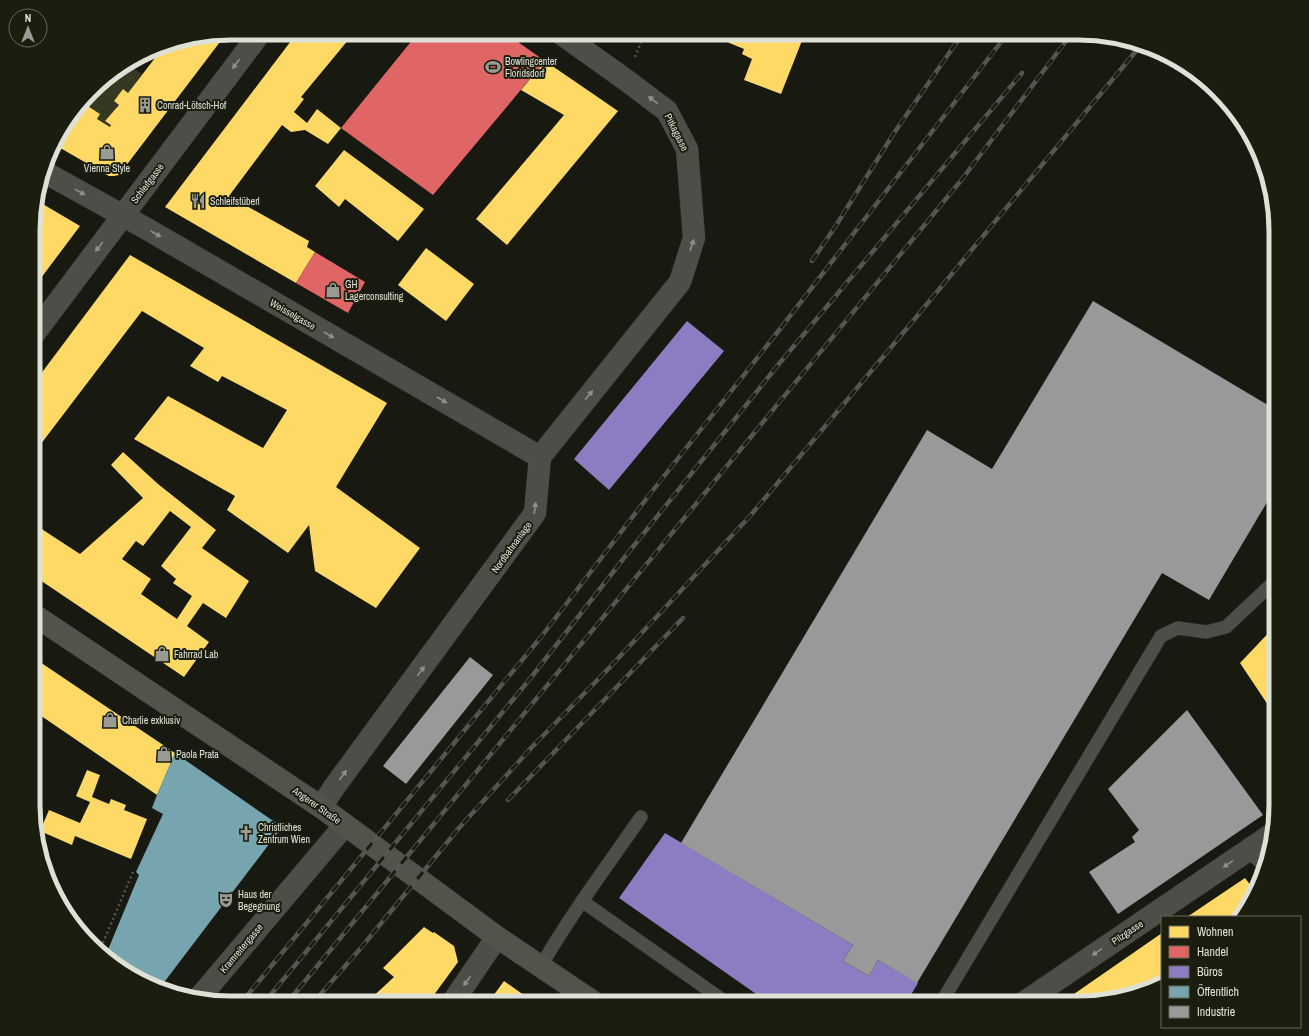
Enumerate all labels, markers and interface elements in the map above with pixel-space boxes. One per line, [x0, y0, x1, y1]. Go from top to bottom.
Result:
north arrow [8, 8, 48, 48]
text: N [25, 11, 31, 25]
place label: Bowlingcenter Floridsdorf [505, 55, 557, 80]
sports icon: Bowlingcenter Floridsdorf [484, 58, 502, 76]
one-way arrow [232, 59, 240, 70]
building icon: Conrad-Lötsch-Hof [136, 96, 154, 114]
one-way arrow [647, 96, 658, 104]
place label: Conrad-Lötsch-Hof [157, 99, 227, 112]
street label: Pitkagasse [662, 111, 692, 154]
shop icon: Vienna Style [98, 143, 116, 161]
street label: Schleifgasse [128, 160, 167, 206]
place label: Vienna Style [84, 162, 131, 175]
one-way arrow [74, 188, 86, 195]
restaurant icon: Schleifstüberl [189, 192, 207, 210]
place label: Schleifstüberl [210, 195, 260, 208]
one-way arrow [150, 231, 162, 238]
one-way arrow [689, 239, 695, 251]
one-way arrow [94, 242, 103, 253]
place label: GH Lagerconsulting [345, 278, 404, 303]
shop icon: GH Lagerconsulting [324, 281, 342, 299]
street label: Weisselgasse [267, 296, 318, 333]
one-way arrow [323, 331, 335, 338]
one-way arrow [585, 390, 594, 401]
one-way arrow [436, 396, 448, 403]
one-way arrow [532, 502, 538, 514]
street label: Nordbahnanlage [488, 519, 535, 576]
shop icon: Fahrrad Lab [153, 645, 171, 663]
place label: Fahrrad Lab [174, 648, 219, 661]
one-way arrow [417, 665, 425, 676]
shop icon: Charlie exklusiv [101, 711, 119, 729]
place label: Charlie exklusiv [122, 714, 181, 727]
shop icon: Paola Prata [155, 745, 173, 763]
place label: Paola Prata [176, 748, 219, 761]
one-way arrow [339, 769, 347, 780]
street label: Angerer Straße [289, 783, 344, 827]
place label: Christliches Zentrum Wien [258, 821, 310, 846]
church icon: Christliches Zentrum Wien [237, 824, 255, 842]
one-way arrow [1223, 860, 1233, 868]
place label: Haus der Begegnung [238, 888, 280, 913]
theatre icon: Haus der Begegnung [217, 891, 235, 909]
legend [1161, 916, 1301, 1028]
street label: Pilzgasse [1109, 917, 1146, 948]
street label: Kramreitergasse [217, 921, 266, 976]
text: Wohnen [1197, 924, 1233, 940]
text: Handel [1197, 944, 1228, 960]
one-way arrow [1091, 949, 1103, 956]
text: Büros [1197, 964, 1223, 980]
one-way arrow [463, 975, 471, 986]
text: Öffentlich [1197, 983, 1239, 1000]
text: Industrie [1197, 1004, 1235, 1020]

